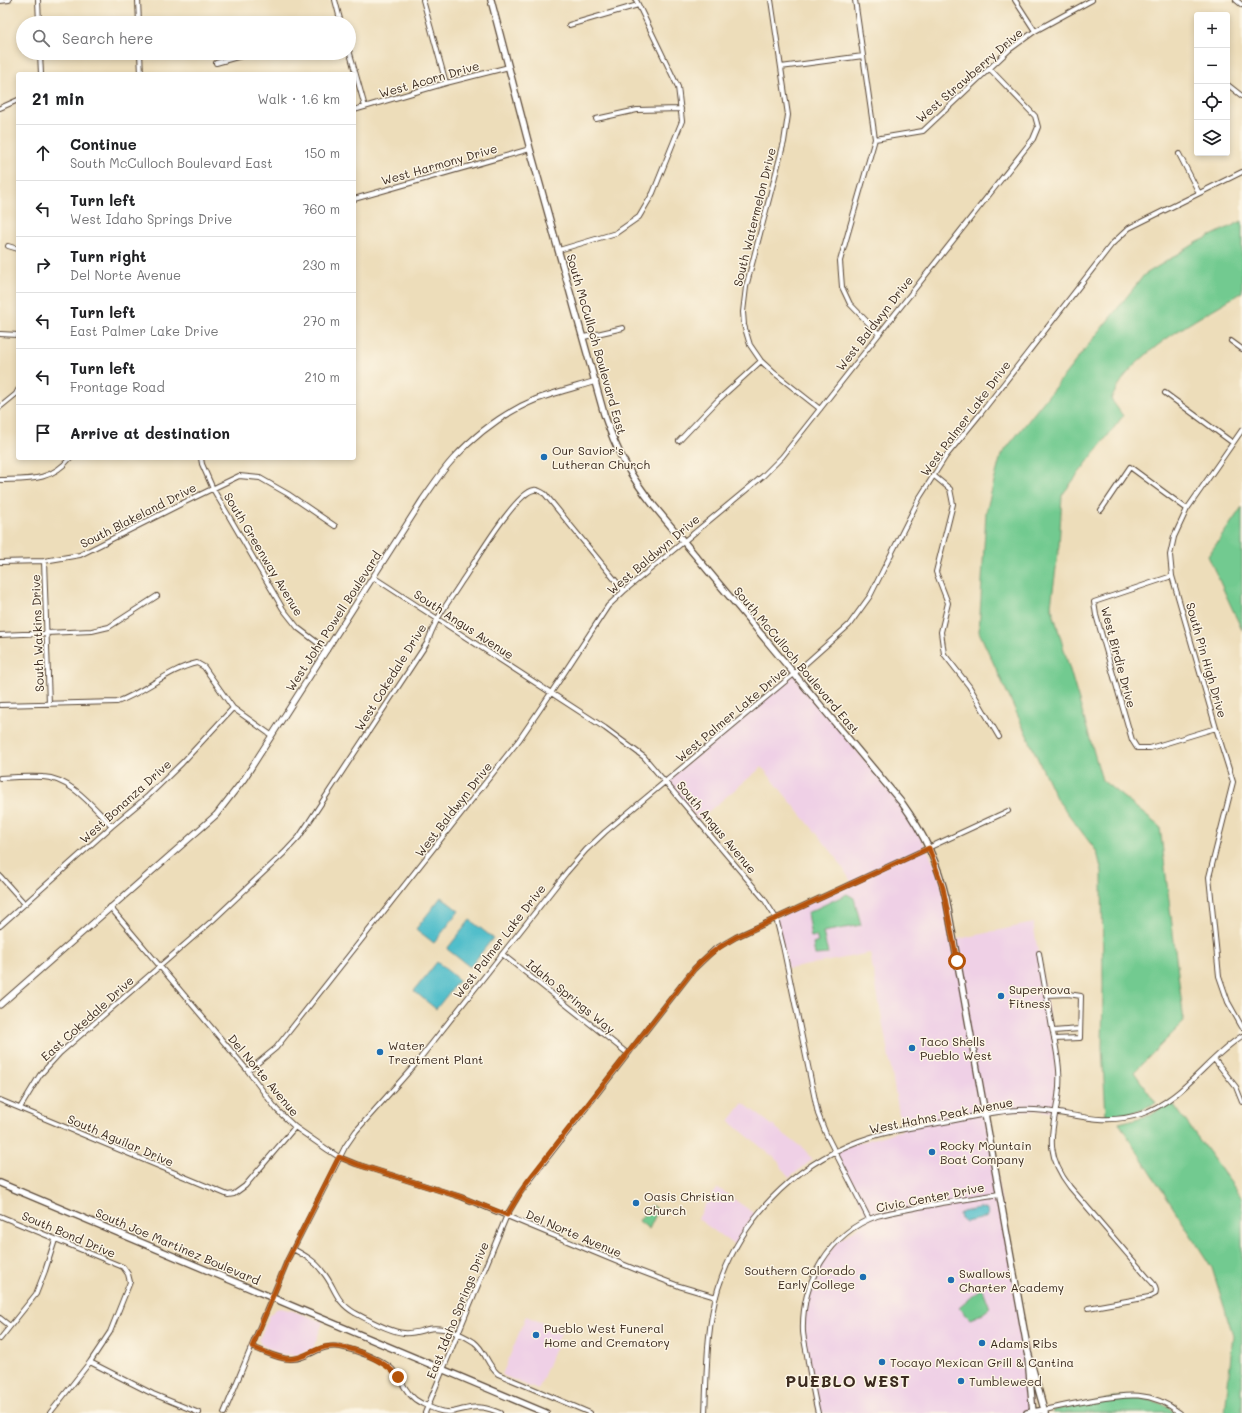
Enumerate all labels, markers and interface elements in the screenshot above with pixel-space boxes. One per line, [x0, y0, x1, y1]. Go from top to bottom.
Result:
map controls [1194, 12, 1230, 156]
button: + [1194, 12, 1230, 48]
search box [16, 16, 356, 60]
street label: West Strawberry Drive [912, 24, 1026, 126]
icon: search [30, 27, 52, 49]
text: Search here [62, 28, 153, 48]
button: − [1194, 48, 1230, 84]
street label: West Acorn Drive [377, 57, 481, 101]
button: locate [1194, 84, 1230, 120]
text: 21 min [32, 87, 84, 109]
text: Walk · 1.6 km [257, 90, 340, 107]
button: layers [1194, 120, 1230, 156]
text: Continue [70, 134, 137, 154]
street label: West Harmony Drive [379, 140, 499, 188]
icon: ahead [32, 142, 54, 164]
text: 150 m [304, 144, 340, 161]
street label: South Watermelon Drive [729, 146, 779, 288]
text: South McCulloch Boulevard East [70, 154, 273, 171]
text: Turn left [70, 190, 135, 210]
icon: left [32, 198, 54, 220]
text: 760 m [302, 200, 340, 217]
text: West Idaho Springs Drive [70, 210, 232, 227]
text: Turn right [70, 246, 147, 266]
street label: South McCulloch Boulevard East [564, 252, 630, 436]
icon: right [32, 254, 54, 276]
text: 230 m [303, 256, 340, 273]
text: Del Norte Avenue [70, 266, 181, 283]
street label: West Baldwyn Drive [832, 272, 916, 374]
text: Turn left [70, 302, 135, 322]
icon: left [32, 310, 54, 332]
text: 270 m [303, 312, 340, 329]
text: East Palmer Lake Drive [70, 322, 219, 339]
street label: West Palmer Lake Drive [916, 357, 1014, 479]
text: Turn left [70, 358, 135, 378]
icon: left [32, 366, 54, 388]
text: 210 m [304, 368, 340, 385]
text: Frontage Road [70, 378, 165, 395]
icon: arrive [32, 422, 54, 444]
text: Arrive at destination [70, 423, 230, 443]
place label: Our Savior's Lutheran Church [552, 442, 650, 472]
marker: Our Savior's Lutheran Church [539, 452, 549, 462]
street label: South Blakeland Drive [77, 479, 199, 551]
street label: South Greenway Avenue [221, 489, 307, 619]
street label: West Baldwyn Drive [603, 511, 703, 597]
street label: West John Powell Boulevard [282, 548, 385, 694]
street label: South Watkins Drive [27, 574, 47, 692]
street label: South McCulloch Boulevard East [731, 583, 863, 737]
street label: South Angus Avenue [411, 586, 517, 662]
street label: South Pin High Drive [1183, 600, 1231, 720]
street label: West Birdie Drive [1098, 605, 1140, 709]
street label: West Cokedale Drive [350, 620, 430, 734]
street label: West Palmer Lake Drive [672, 663, 790, 765]
street label: West Bonanza Drive [76, 756, 174, 846]
street label: West Baldwyn Drive [411, 758, 495, 860]
street label: South Angus Avenue [674, 777, 760, 877]
street label: West Palmer Lake Drive [449, 881, 549, 1001]
route start [948, 952, 966, 970]
street label: Idaho Springs Way [523, 955, 619, 1037]
street label: East Cokedale Drive [37, 972, 137, 1064]
place label: Supernova Fitness [1009, 981, 1071, 1011]
marker: Supernova Fitness [996, 991, 1006, 1001]
street label: Del Norte Avenue [225, 1031, 303, 1119]
place label: Taco Shells Pueblo West [920, 1033, 992, 1063]
place label: Water Treatment Plant [388, 1037, 483, 1067]
marker: Taco Shells Pueblo West [907, 1043, 917, 1053]
marker: Water Treatment Plant [375, 1047, 385, 1057]
street label: West Hahns Peak Avenue [868, 1093, 1014, 1137]
street label: South Aguilar Drive [65, 1110, 177, 1170]
place label: Rocky Mountain Boat Company [940, 1137, 1031, 1167]
marker: Rocky Mountain Boat Company [927, 1147, 937, 1157]
street label: Civic Center Drive [874, 1179, 986, 1215]
place label: Oasis Christian Church [644, 1188, 734, 1218]
marker: Oasis Christian Church [631, 1198, 641, 1208]
street label: South Joe Martinez Boulevard [93, 1204, 263, 1288]
street label: Del Norte Avenue [524, 1206, 624, 1260]
street label: South Bond Drive [20, 1207, 118, 1261]
street label: East Idaho Springs Drive [422, 1239, 492, 1381]
place label: Southern Colorado Early College [745, 1262, 855, 1292]
place label: Swallows Charter Academy [959, 1265, 1064, 1295]
marker: Southern Colorado Early College [858, 1272, 868, 1282]
marker: Swallows Charter Academy [946, 1275, 956, 1285]
place label: Pueblo West Funeral Home and Crematory [544, 1320, 670, 1350]
marker: Pueblo West Funeral Home and Crematory [531, 1330, 541, 1340]
place label: Adams Ribs [990, 1335, 1058, 1351]
marker: Adams Ribs [977, 1338, 987, 1348]
place label: Tocayo Mexican Grill & Cantina [890, 1354, 1074, 1370]
marker: Tocayo Mexican Grill & Cantina [877, 1357, 887, 1367]
route end [389, 1368, 407, 1386]
district label: PUEBLO WEST [785, 1370, 911, 1391]
place label: Tumbleweed [969, 1373, 1042, 1389]
marker: Tumbleweed [956, 1376, 966, 1386]

